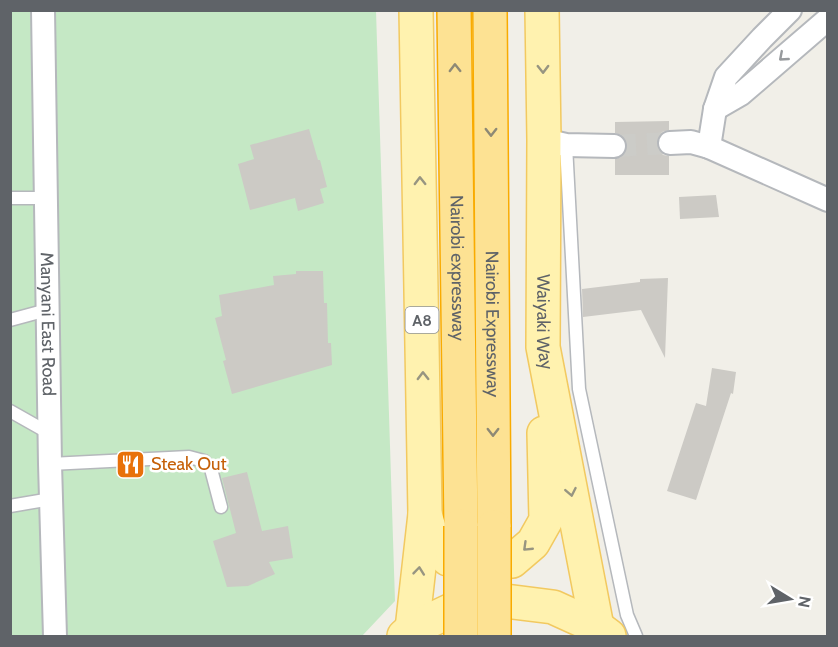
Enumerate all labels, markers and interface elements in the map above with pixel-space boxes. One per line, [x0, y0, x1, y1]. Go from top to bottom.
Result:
one-way arrow [779, 50, 790, 61]
one-way arrow [449, 64, 461, 73]
one-way arrow [537, 64, 549, 73]
one-way arrow [485, 127, 497, 136]
one-way arrow [414, 177, 426, 186]
street label: Nairobi expressway [446, 195, 469, 341]
street label: Nairobi Expressway [481, 251, 504, 397]
street label: Manyani East Road [36, 252, 60, 396]
street label: Waiyaki Way [532, 274, 558, 372]
road number: A8 [406, 307, 438, 333]
one-way arrow [416, 372, 429, 381]
one-way arrow [487, 427, 499, 436]
restaurant icon: Steak Out [114, 448, 146, 480]
place label: Steak Out [151, 453, 226, 475]
one-way arrow [564, 487, 577, 497]
one-way arrow [524, 539, 535, 550]
one-way arrow [412, 567, 425, 576]
north arrow [760, 569, 820, 629]
text: N [794, 594, 815, 609]

